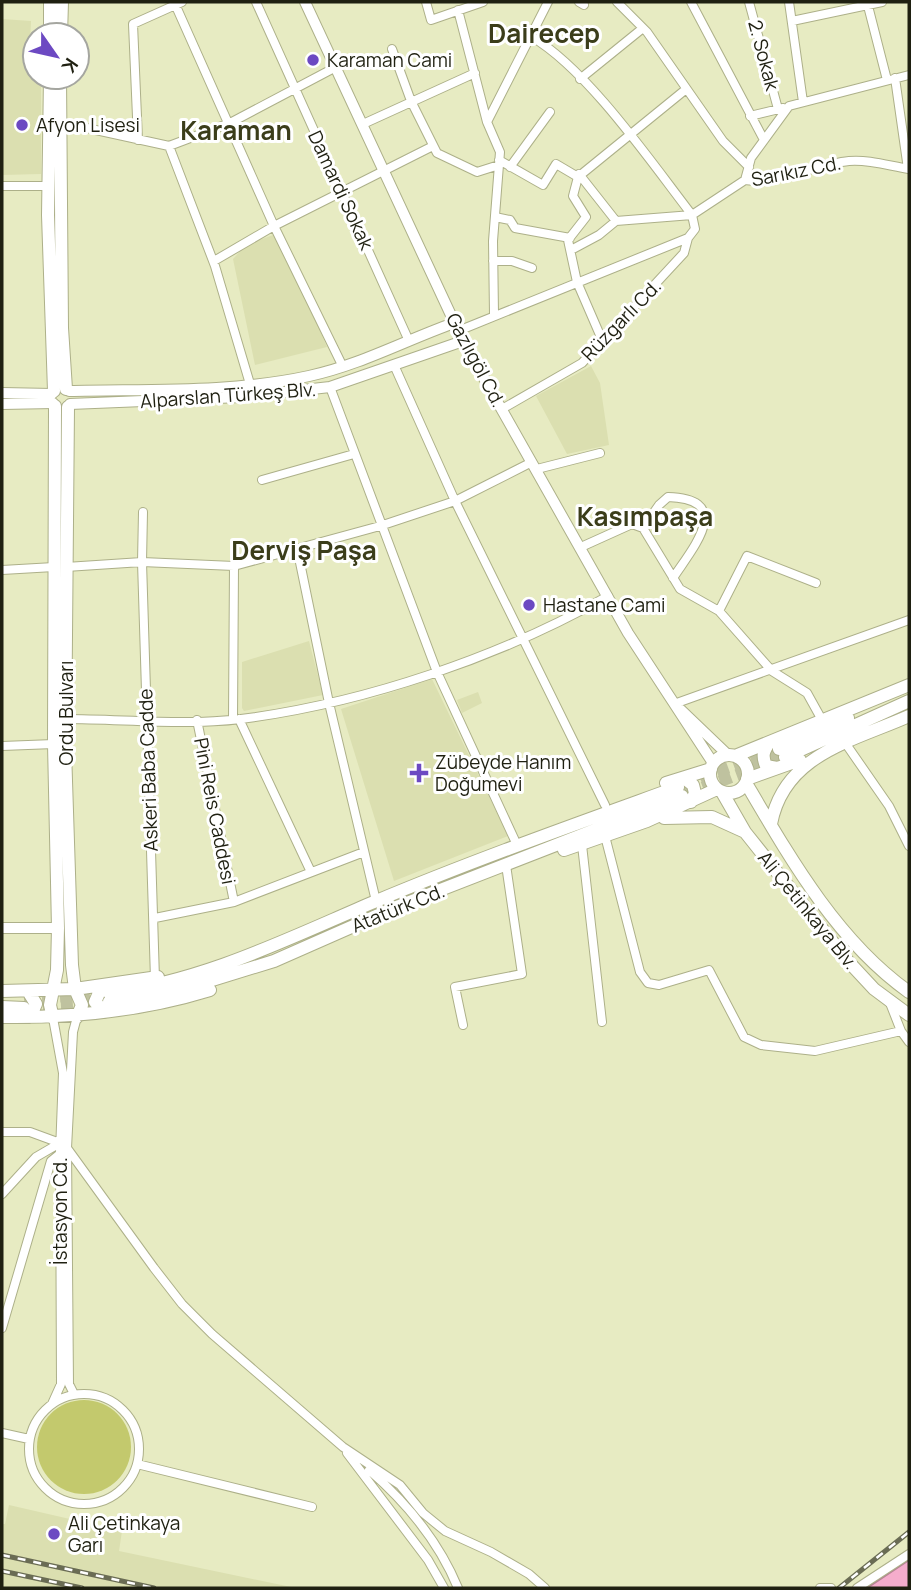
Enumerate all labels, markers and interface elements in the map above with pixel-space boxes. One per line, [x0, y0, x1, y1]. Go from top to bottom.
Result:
district label: Dairecep [488, 15, 600, 51]
street label: 2. Sokak [742, 17, 786, 94]
north arrow [21, 21, 91, 91]
place label: Karaman Cami [327, 47, 452, 73]
marker: Karaman Cami [305, 52, 321, 68]
text: K [55, 53, 84, 78]
place label: Afyon Lisesi [36, 112, 140, 138]
district label: Karaman [180, 112, 292, 148]
marker: Afyon Lisesi [14, 117, 30, 133]
street label: Damardi Sokak [302, 126, 380, 254]
street label: Sarıkız Cd. [749, 150, 843, 192]
street label: Rüzgarlı Cd. [575, 273, 667, 367]
street label: Gazlıgöl Cd. [440, 308, 512, 412]
street label: Alparslan Türkeş Blv. [139, 376, 317, 414]
district label: Kasımpaşa [577, 498, 713, 534]
district label: Derviş Paşa [231, 532, 377, 568]
place label: Hastane Cami [543, 592, 666, 618]
marker: Hastane Cami [521, 597, 537, 613]
street label: Ordu Bulvarı [53, 660, 79, 766]
street label: Askeri Baba Cadde [132, 688, 164, 852]
street label: Pini Reis Caddesi [188, 735, 242, 887]
place label: Zübeyde Hanım Doğumevi [435, 749, 571, 797]
marker: Zübeyde Hanım Doğumevi [409, 763, 429, 783]
street label: Ali Çetinkaya Blv. [752, 845, 864, 975]
street label: Atatürk Cd. [347, 878, 449, 938]
street label: İstasyon Cd. [47, 1157, 73, 1265]
place label: Ali Çetinkaya Garı [68, 1510, 180, 1558]
marker: Ali Çetinkaya Garı [46, 1526, 62, 1542]

